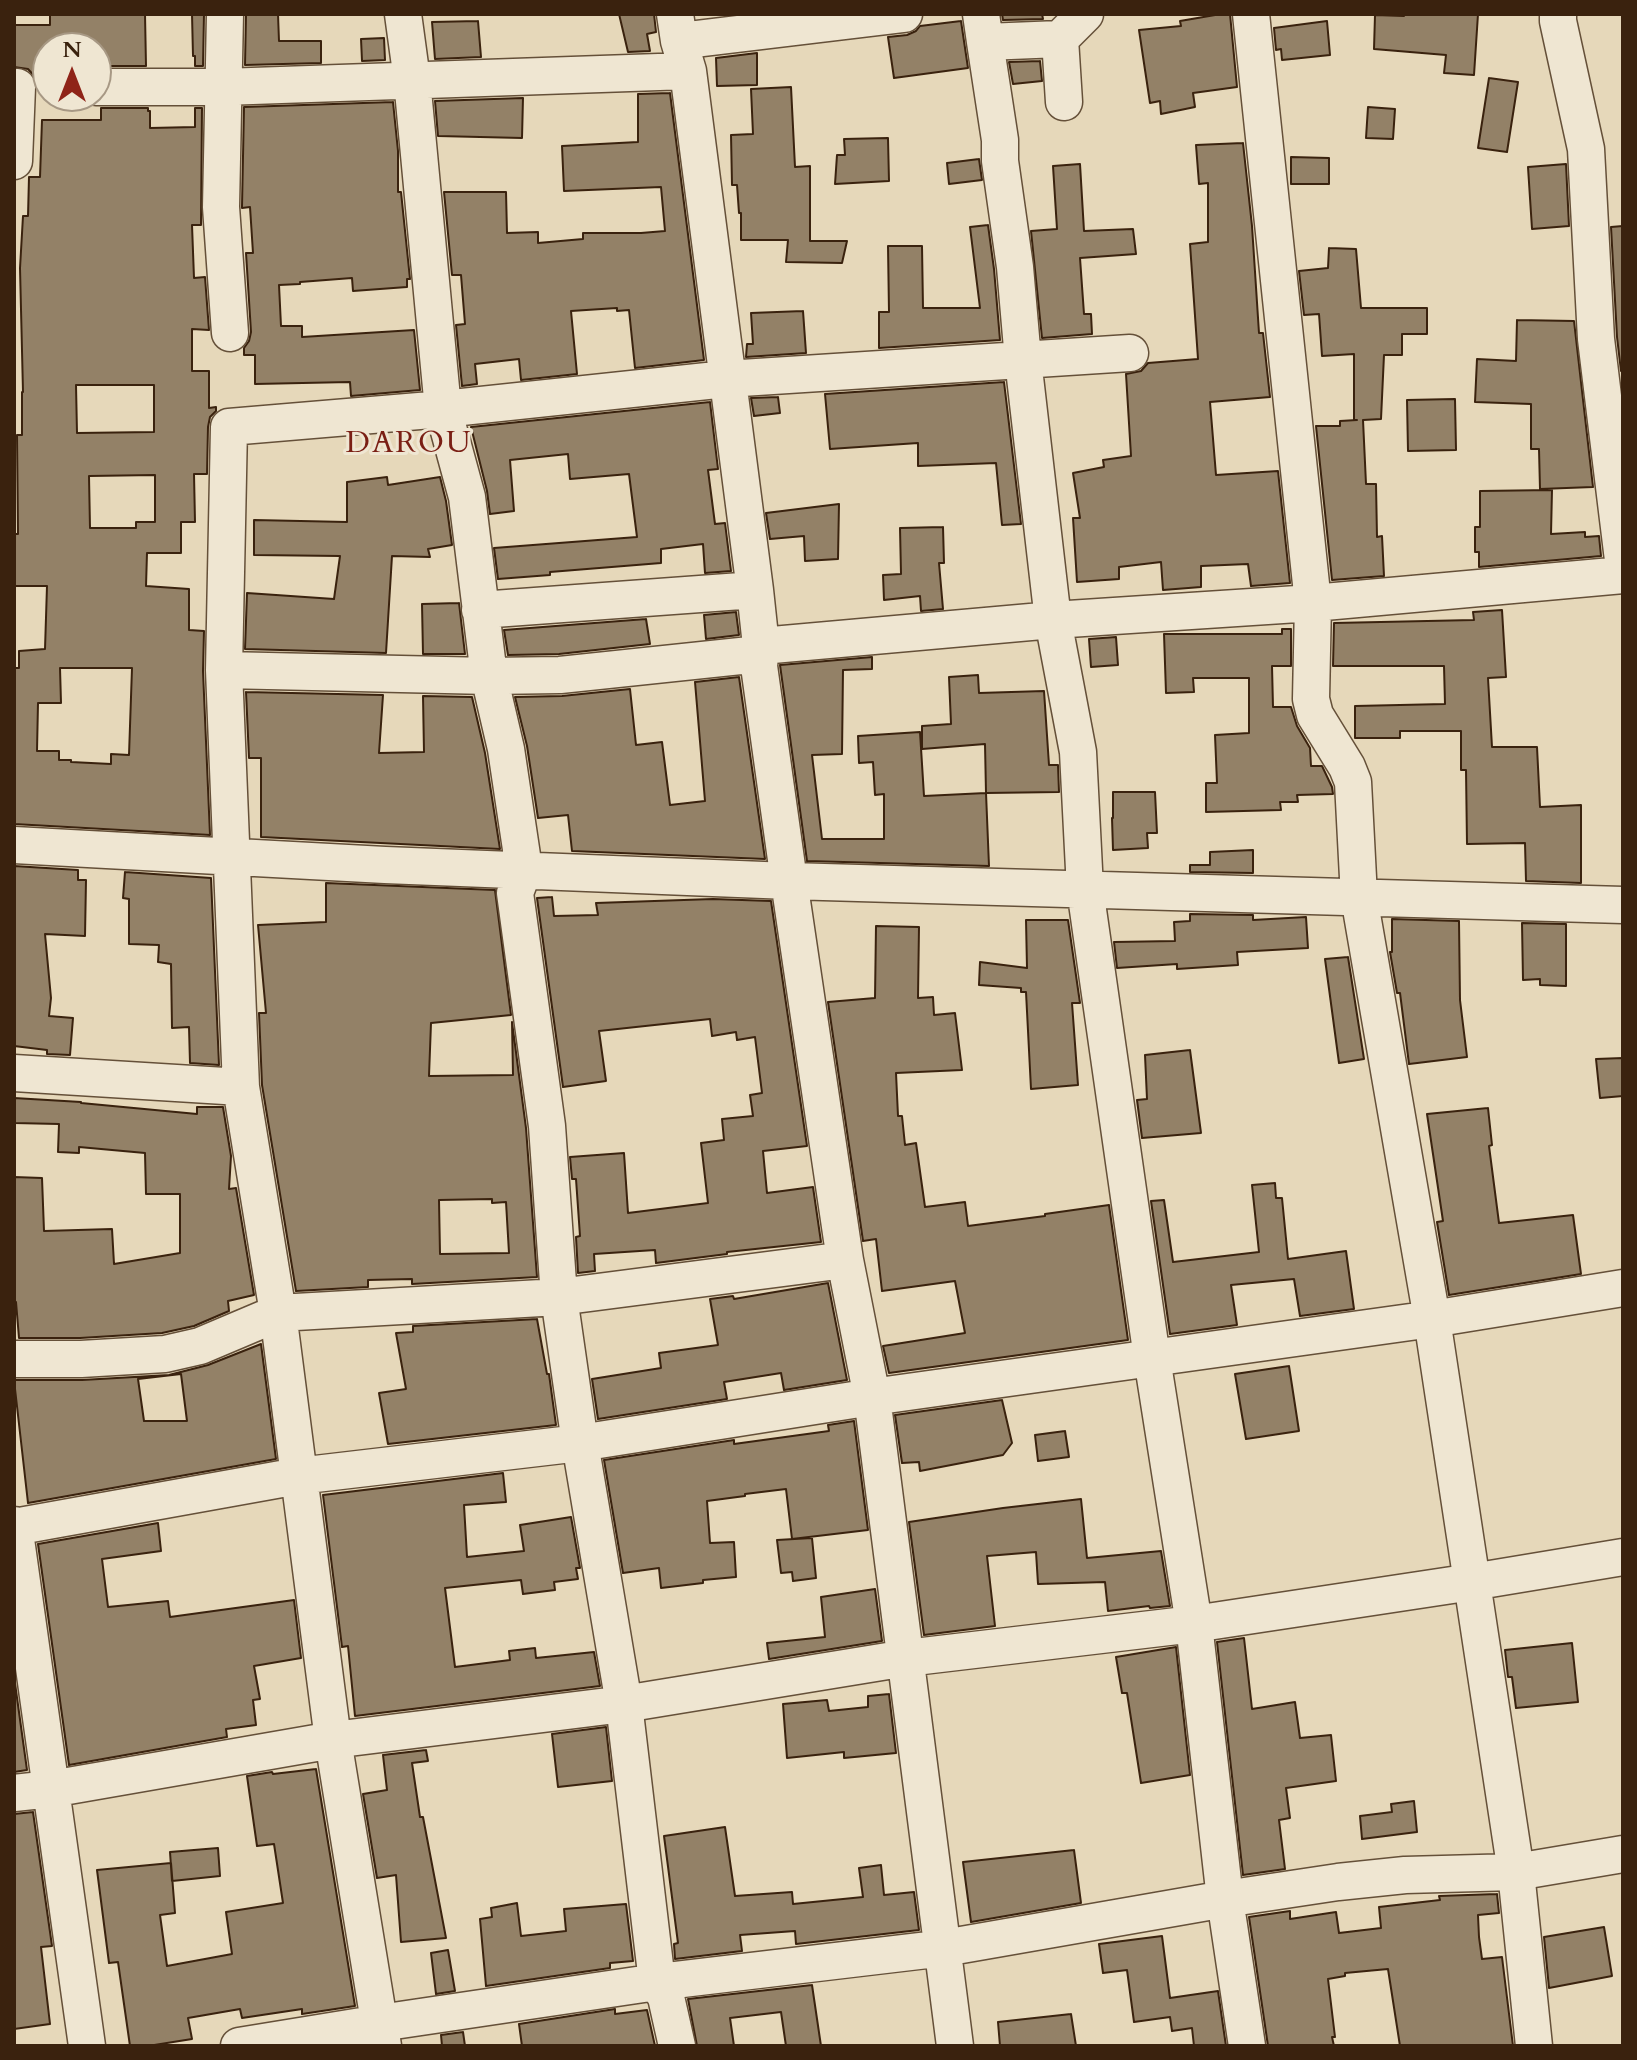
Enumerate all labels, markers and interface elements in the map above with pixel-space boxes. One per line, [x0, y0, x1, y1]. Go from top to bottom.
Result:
north arrow [32, 32, 112, 112]
text: N [62, 35, 82, 65]
district label: DAROU [346, 427, 472, 463]

